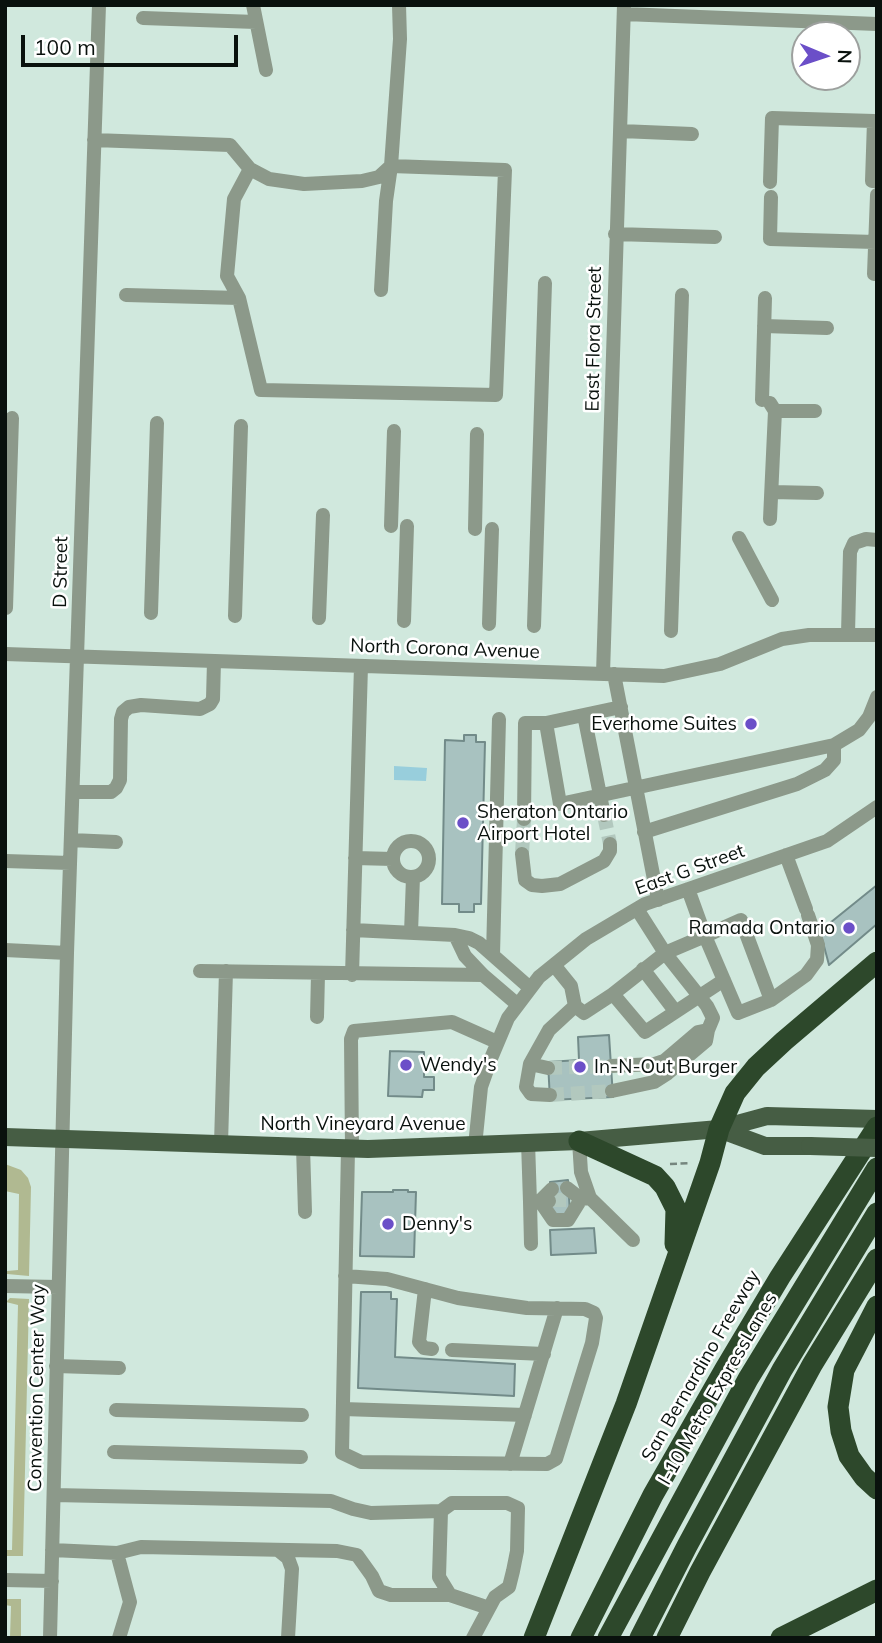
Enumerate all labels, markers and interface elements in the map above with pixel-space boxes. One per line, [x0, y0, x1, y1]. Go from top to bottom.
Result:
scale bar [24, 21, 242, 65]
north arrow [791, 21, 861, 91]
text: 100 m [34, 34, 96, 60]
text: N [833, 49, 857, 64]
street label: East Flora Street [581, 266, 607, 412]
street label: D Street [49, 536, 73, 608]
street label: North Corona Avenue [350, 634, 540, 664]
place label: Everhome Suites [591, 713, 737, 735]
marker: Everhome Suites [743, 716, 759, 732]
place label: Sheraton Ontario Airport Hotel [477, 801, 628, 845]
marker: Sheraton Ontario Airport Hotel [455, 815, 471, 831]
street label: East G Street [632, 840, 748, 900]
place label: Ramada Ontario [689, 917, 835, 939]
marker: Ramada Ontario [841, 920, 857, 936]
place label: Wendy's [420, 1054, 497, 1076]
place label: In-N-Out Burger [594, 1056, 737, 1078]
marker: Wendy's [398, 1057, 414, 1073]
marker: In-N-Out Burger [572, 1059, 588, 1075]
street label: North Vineyard Avenue [261, 1113, 465, 1135]
place label: Denny's [402, 1213, 472, 1235]
marker: Denny's [380, 1216, 396, 1232]
street label: San Bernardino Freeway [637, 1266, 765, 1466]
street label: Convention Center Way [24, 1284, 50, 1492]
street label: I-10 Metro ExpressLanes [654, 1289, 782, 1489]

